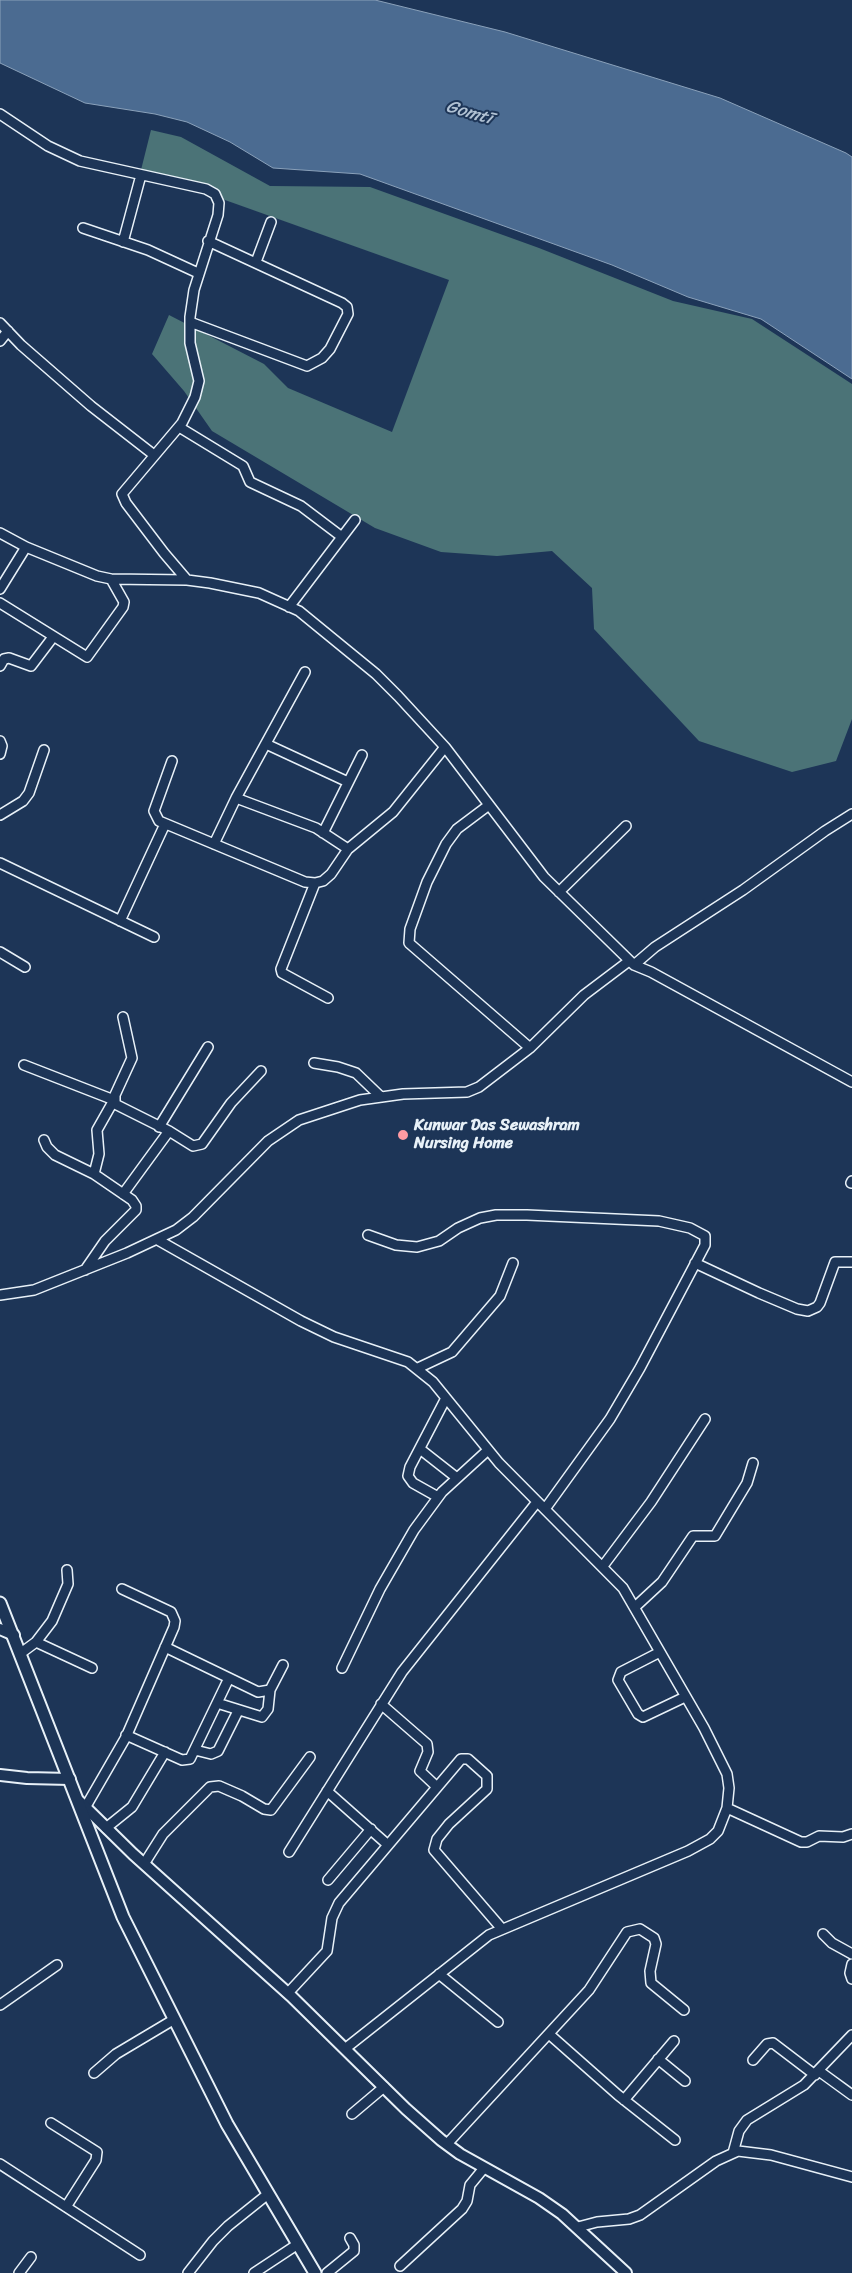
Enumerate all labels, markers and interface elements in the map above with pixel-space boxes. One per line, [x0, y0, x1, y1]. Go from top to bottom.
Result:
water label: Gomtī [443, 96, 495, 130]
place label: Kunwar Das Sewashram Nursing Home [414, 1116, 580, 1154]
marker: Kunwar Das Sewashram Nursing Home [396, 1128, 410, 1142]

